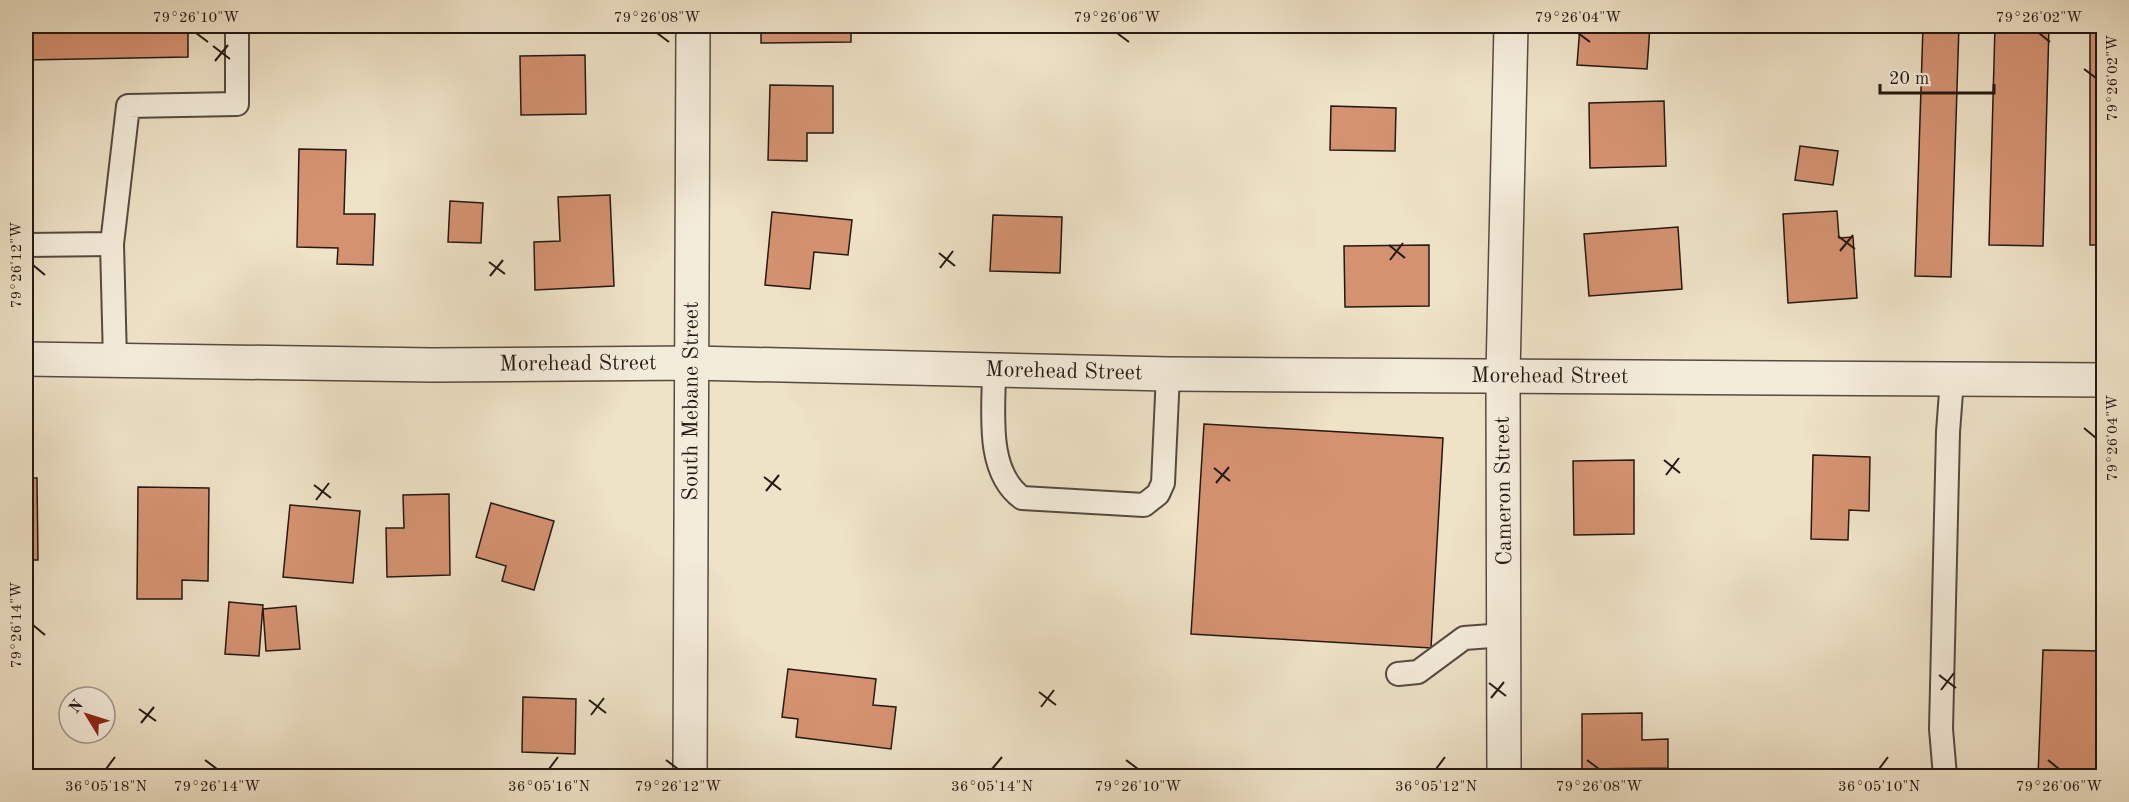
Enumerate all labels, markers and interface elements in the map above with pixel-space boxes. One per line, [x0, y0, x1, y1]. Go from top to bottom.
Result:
text: 79°26'10"W [153, 11, 239, 26]
text: 79°26'08"W [614, 11, 700, 26]
text: 79°26'06"W [1074, 11, 1160, 26]
text: 79°26'04"W [1535, 11, 1621, 26]
text: 79°26'02"W [1996, 11, 2082, 26]
text: 79°26'02"W [2106, 35, 2121, 121]
scale bar [1880, 57, 1994, 95]
text: 20 m [1889, 70, 1929, 88]
text: 79°26'12"W [10, 222, 25, 308]
street label: South Mebane Street [680, 301, 703, 501]
street label: Morehead Street [499, 352, 657, 375]
street label: Morehead Street [985, 359, 1143, 384]
street label: Morehead Street [1471, 365, 1629, 388]
text: 79°26'04"W [2106, 395, 2121, 481]
street label: Cameron Street [1492, 416, 1516, 566]
text: 79°26'14"W [10, 582, 25, 668]
north arrow [57, 685, 117, 745]
text: N [67, 697, 87, 717]
text: 36°05'18"N [65, 780, 147, 795]
text: 79°26'14"W [174, 780, 260, 795]
text: 36°05'16"N [508, 780, 590, 795]
text: 79°26'12"W [635, 780, 721, 795]
text: 36°05'14"N [951, 780, 1033, 795]
text: 79°26'10"W [1095, 780, 1181, 795]
text: 36°05'12"N [1395, 780, 1477, 795]
text: 79°26'08"W [1556, 780, 1642, 795]
text: 36°05'10"N [1838, 780, 1920, 795]
text: 79°26'06"W [2016, 780, 2102, 795]

